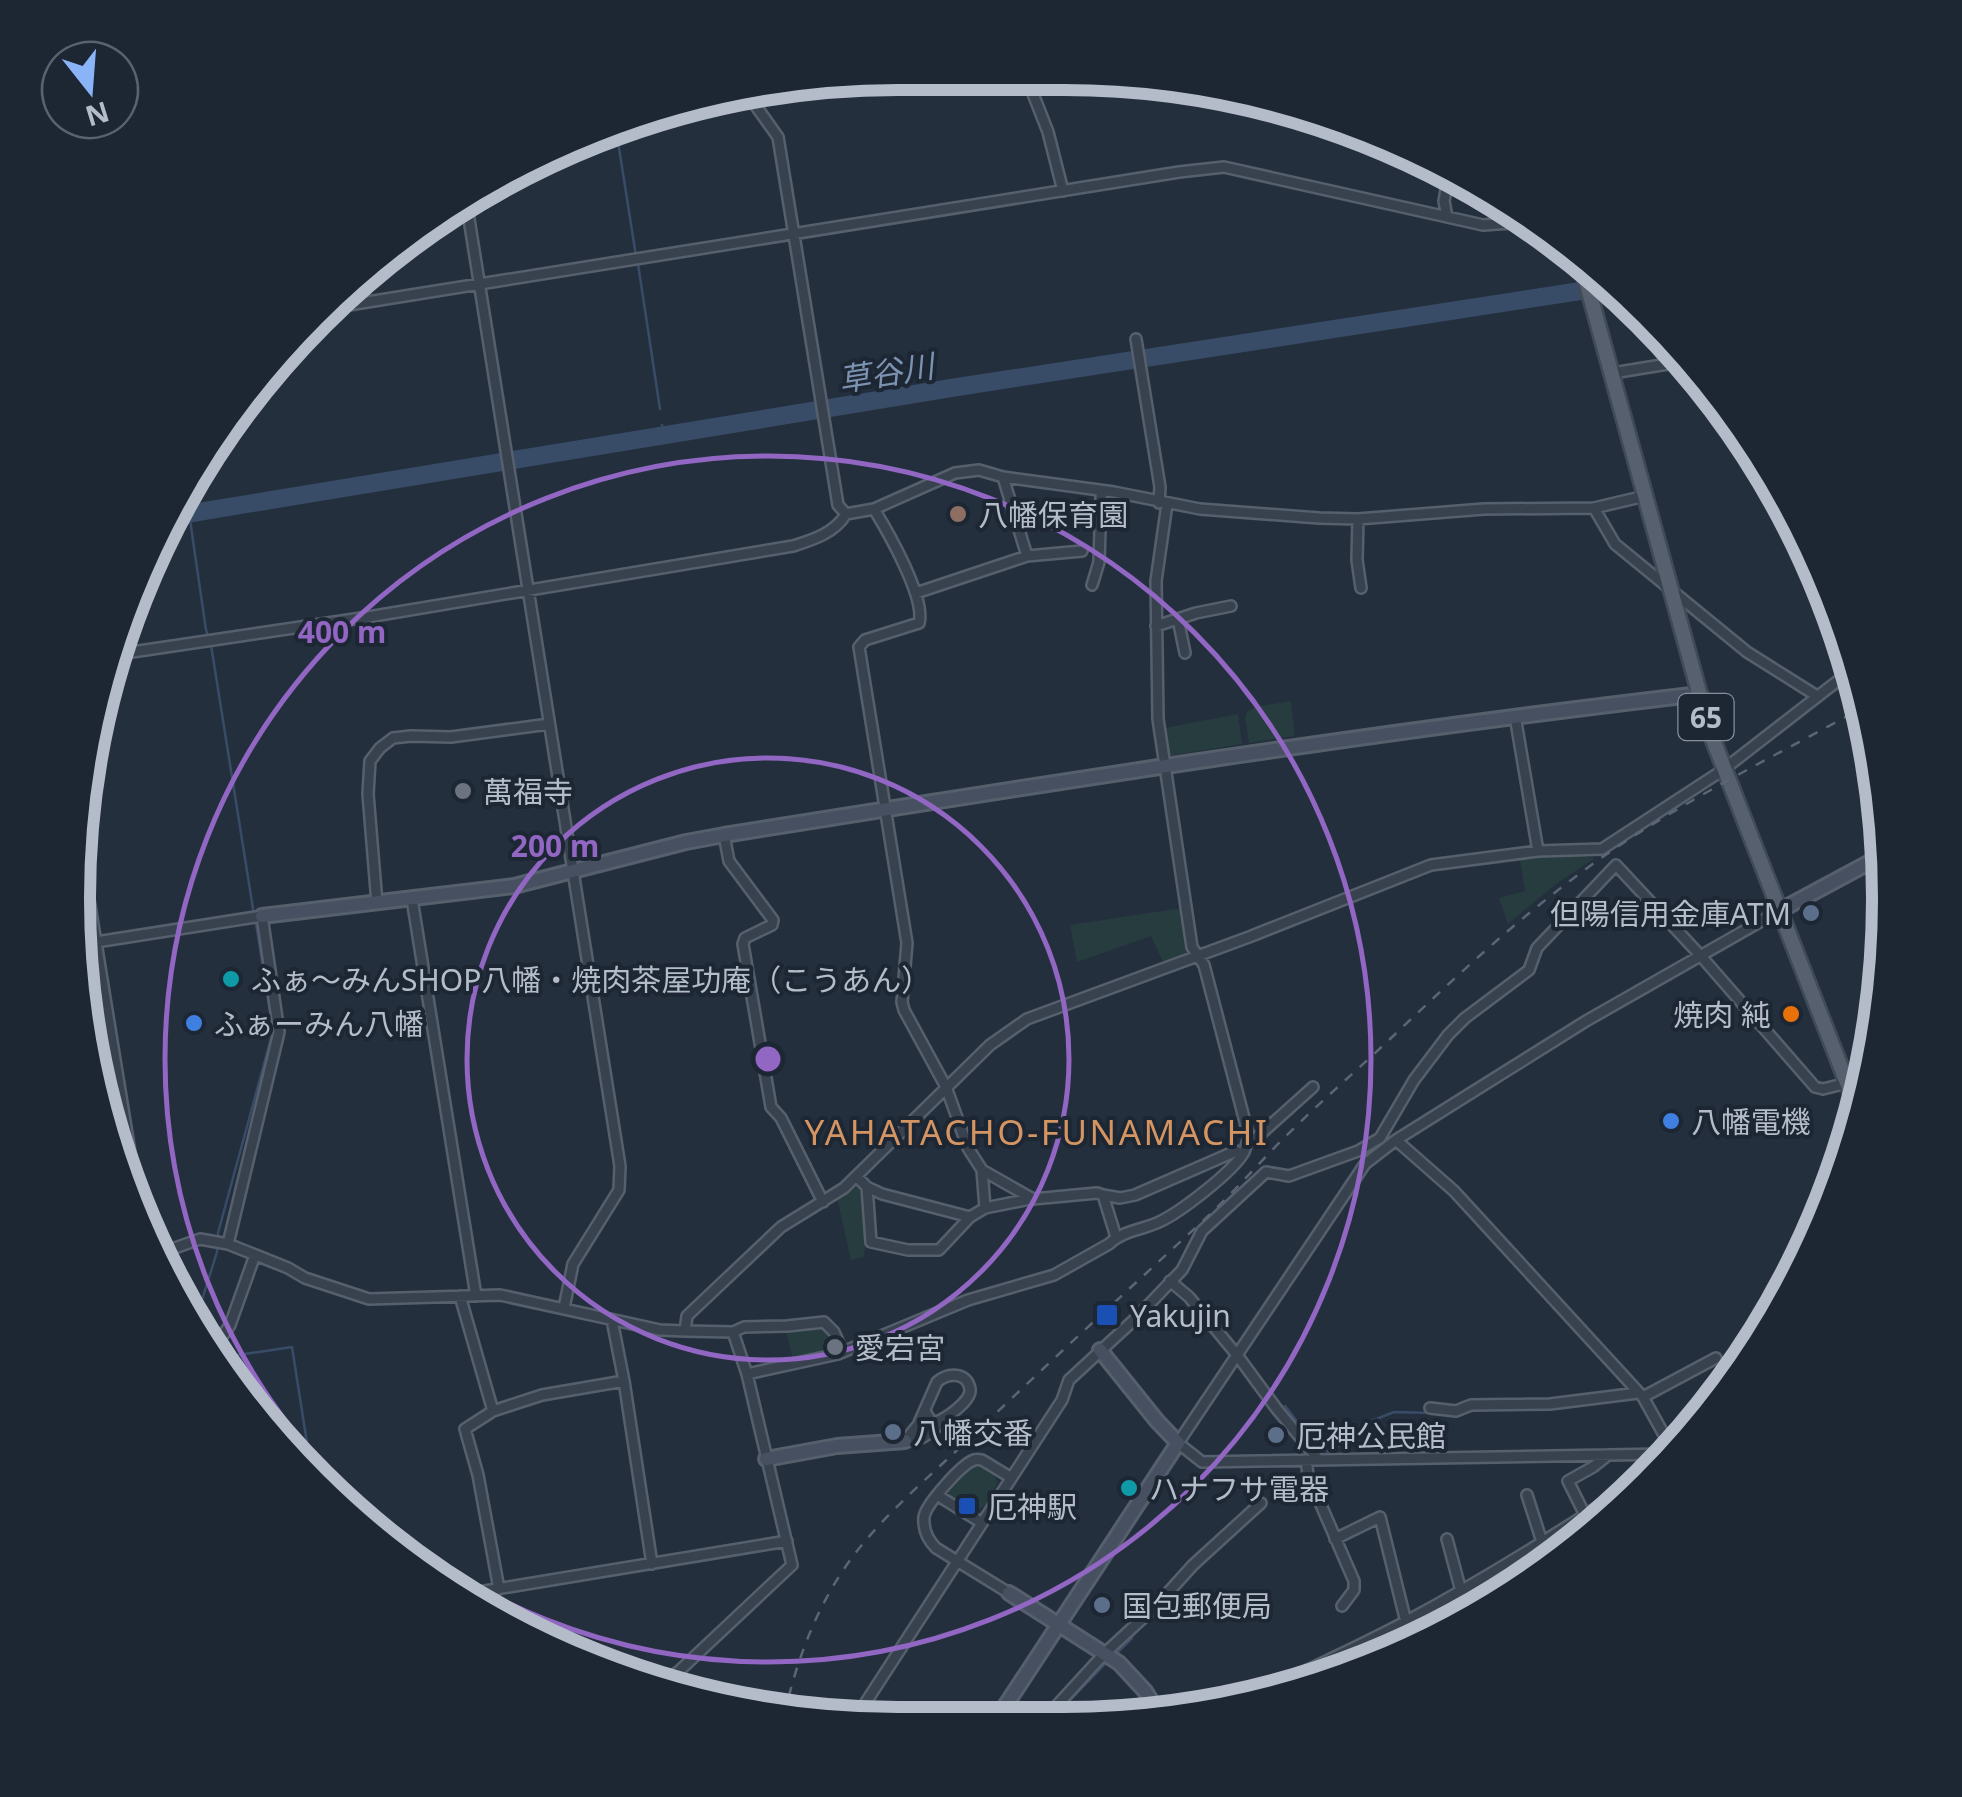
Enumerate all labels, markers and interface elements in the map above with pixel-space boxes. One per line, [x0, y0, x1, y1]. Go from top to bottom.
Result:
north arrow [40, 40, 140, 140]
text: N [81, 93, 114, 136]
water label: 草谷川 [835, 343, 940, 401]
place label: 八幡保育園 [978, 494, 1128, 535]
marker: 八幡保育園 [947, 503, 969, 525]
text: 400 m [298, 611, 386, 652]
road number: 65 [1678, 694, 1734, 740]
place label: 萬福寺 [483, 771, 573, 812]
marker: 萬福寺 [452, 780, 474, 802]
text: 200 m [511, 825, 599, 866]
place label: 但陽信用金庫ATM [1550, 893, 1791, 934]
marker: 但陽信用金庫ATM [1800, 902, 1822, 924]
place label: ふぁ～みんSHOP八幡・焼肉茶屋功庵（こうあん） [251, 959, 931, 1000]
marker: ふぁ～みんSHOP八幡・焼肉茶屋功庵（こうあん） [220, 968, 242, 990]
place label: 焼肉 純 [1673, 994, 1771, 1035]
place label: ふぁーみん八幡 [214, 1003, 424, 1044]
marker: 焼肉 純 [1780, 1003, 1802, 1025]
marker: ふぁーみん八幡 [183, 1012, 205, 1034]
centre of rings [750, 1041, 786, 1077]
place label: 八幡電機 [1691, 1101, 1811, 1142]
district label: YAHATACHO-FUNAMACHI [805, 1108, 1269, 1155]
marker: 八幡電機 [1660, 1110, 1682, 1132]
place label: Yakujin [1130, 1295, 1231, 1336]
marker: Yakujin [1094, 1302, 1120, 1328]
place label: 愛宕宮 [855, 1327, 945, 1368]
marker: 愛宕宮 [824, 1336, 846, 1358]
place label: 八幡交番 [913, 1412, 1033, 1453]
place label: 厄神公民館 [1296, 1415, 1446, 1456]
marker: 八幡交番 [882, 1421, 904, 1443]
marker: 厄神公民館 [1265, 1424, 1287, 1446]
place label: ハナフサ電器 [1149, 1468, 1329, 1509]
marker: ハナフサ電器 [1118, 1477, 1140, 1499]
place label: 厄神駅 [987, 1486, 1077, 1527]
marker: 厄神駅 [956, 1495, 978, 1517]
place label: 国包郵便局 [1122, 1585, 1272, 1626]
marker: 国包郵便局 [1091, 1594, 1113, 1616]

